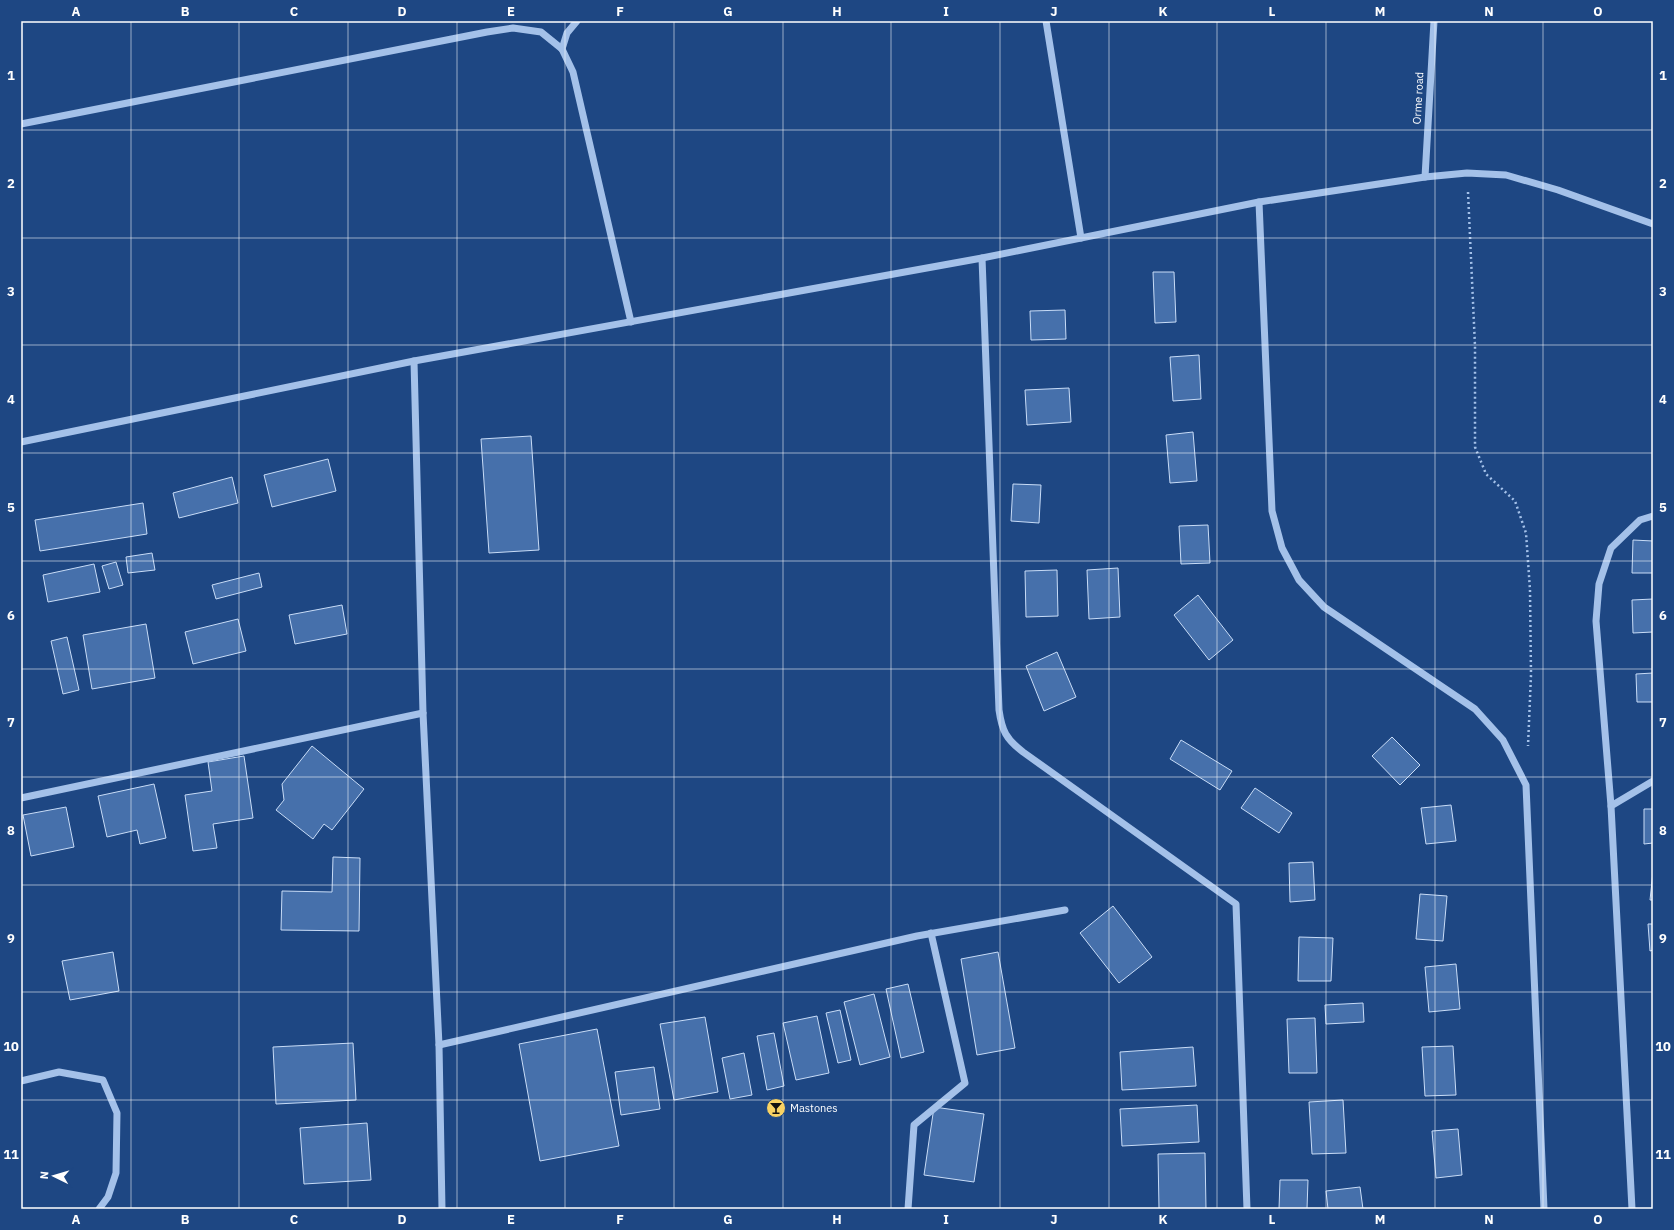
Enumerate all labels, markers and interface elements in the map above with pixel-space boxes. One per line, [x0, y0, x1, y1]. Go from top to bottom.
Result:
text: A [72, 3, 81, 20]
text: B [181, 3, 190, 20]
text: C [290, 3, 299, 20]
text: D [397, 3, 407, 20]
text: E [507, 3, 515, 20]
text: F [616, 3, 624, 20]
text: G [723, 3, 733, 20]
text: H [832, 3, 842, 20]
text: I [943, 3, 949, 20]
text: J [1050, 3, 1058, 20]
text: K [1158, 3, 1168, 20]
text: L [1269, 3, 1276, 20]
text: M [1375, 3, 1385, 20]
text: N [1484, 3, 1494, 20]
text: O [1593, 3, 1603, 20]
text: 1 [7, 67, 15, 84]
text: 1 [1659, 67, 1667, 84]
street label: Orme road [1410, 71, 1426, 125]
text: 2 [7, 175, 15, 192]
text: 2 [1659, 175, 1667, 192]
text: 3 [7, 283, 15, 300]
text: 3 [1659, 283, 1667, 300]
text: 4 [7, 391, 15, 408]
text: 4 [1659, 391, 1667, 408]
text: 5 [7, 499, 15, 516]
text: 5 [1659, 499, 1667, 516]
text: 6 [7, 607, 15, 624]
text: 6 [1659, 607, 1667, 624]
text: 7 [7, 714, 15, 731]
text: 7 [1659, 714, 1667, 731]
text: 8 [7, 822, 15, 839]
text: 8 [1659, 822, 1667, 839]
text: 9 [7, 930, 15, 947]
text: 9 [1659, 930, 1667, 947]
text: 10 [3, 1038, 19, 1055]
text: 10 [1655, 1038, 1671, 1055]
bar icon: Mastones [765, 1097, 787, 1119]
place label: Mastones [790, 1101, 838, 1115]
text: 11 [3, 1146, 19, 1163]
text: 11 [1655, 1146, 1671, 1163]
north arrow [34, 1156, 74, 1196]
text: N [37, 1171, 51, 1180]
text: A [72, 1211, 81, 1228]
text: B [181, 1211, 190, 1228]
text: C [290, 1211, 299, 1228]
text: D [397, 1211, 407, 1228]
text: E [507, 1211, 515, 1228]
text: F [616, 1211, 624, 1228]
text: G [723, 1211, 733, 1228]
text: H [832, 1211, 842, 1228]
text: I [943, 1211, 949, 1228]
text: J [1050, 1211, 1058, 1228]
text: K [1158, 1211, 1168, 1228]
text: L [1269, 1211, 1276, 1228]
text: M [1375, 1211, 1385, 1228]
text: N [1484, 1211, 1494, 1228]
text: O [1593, 1211, 1603, 1228]

